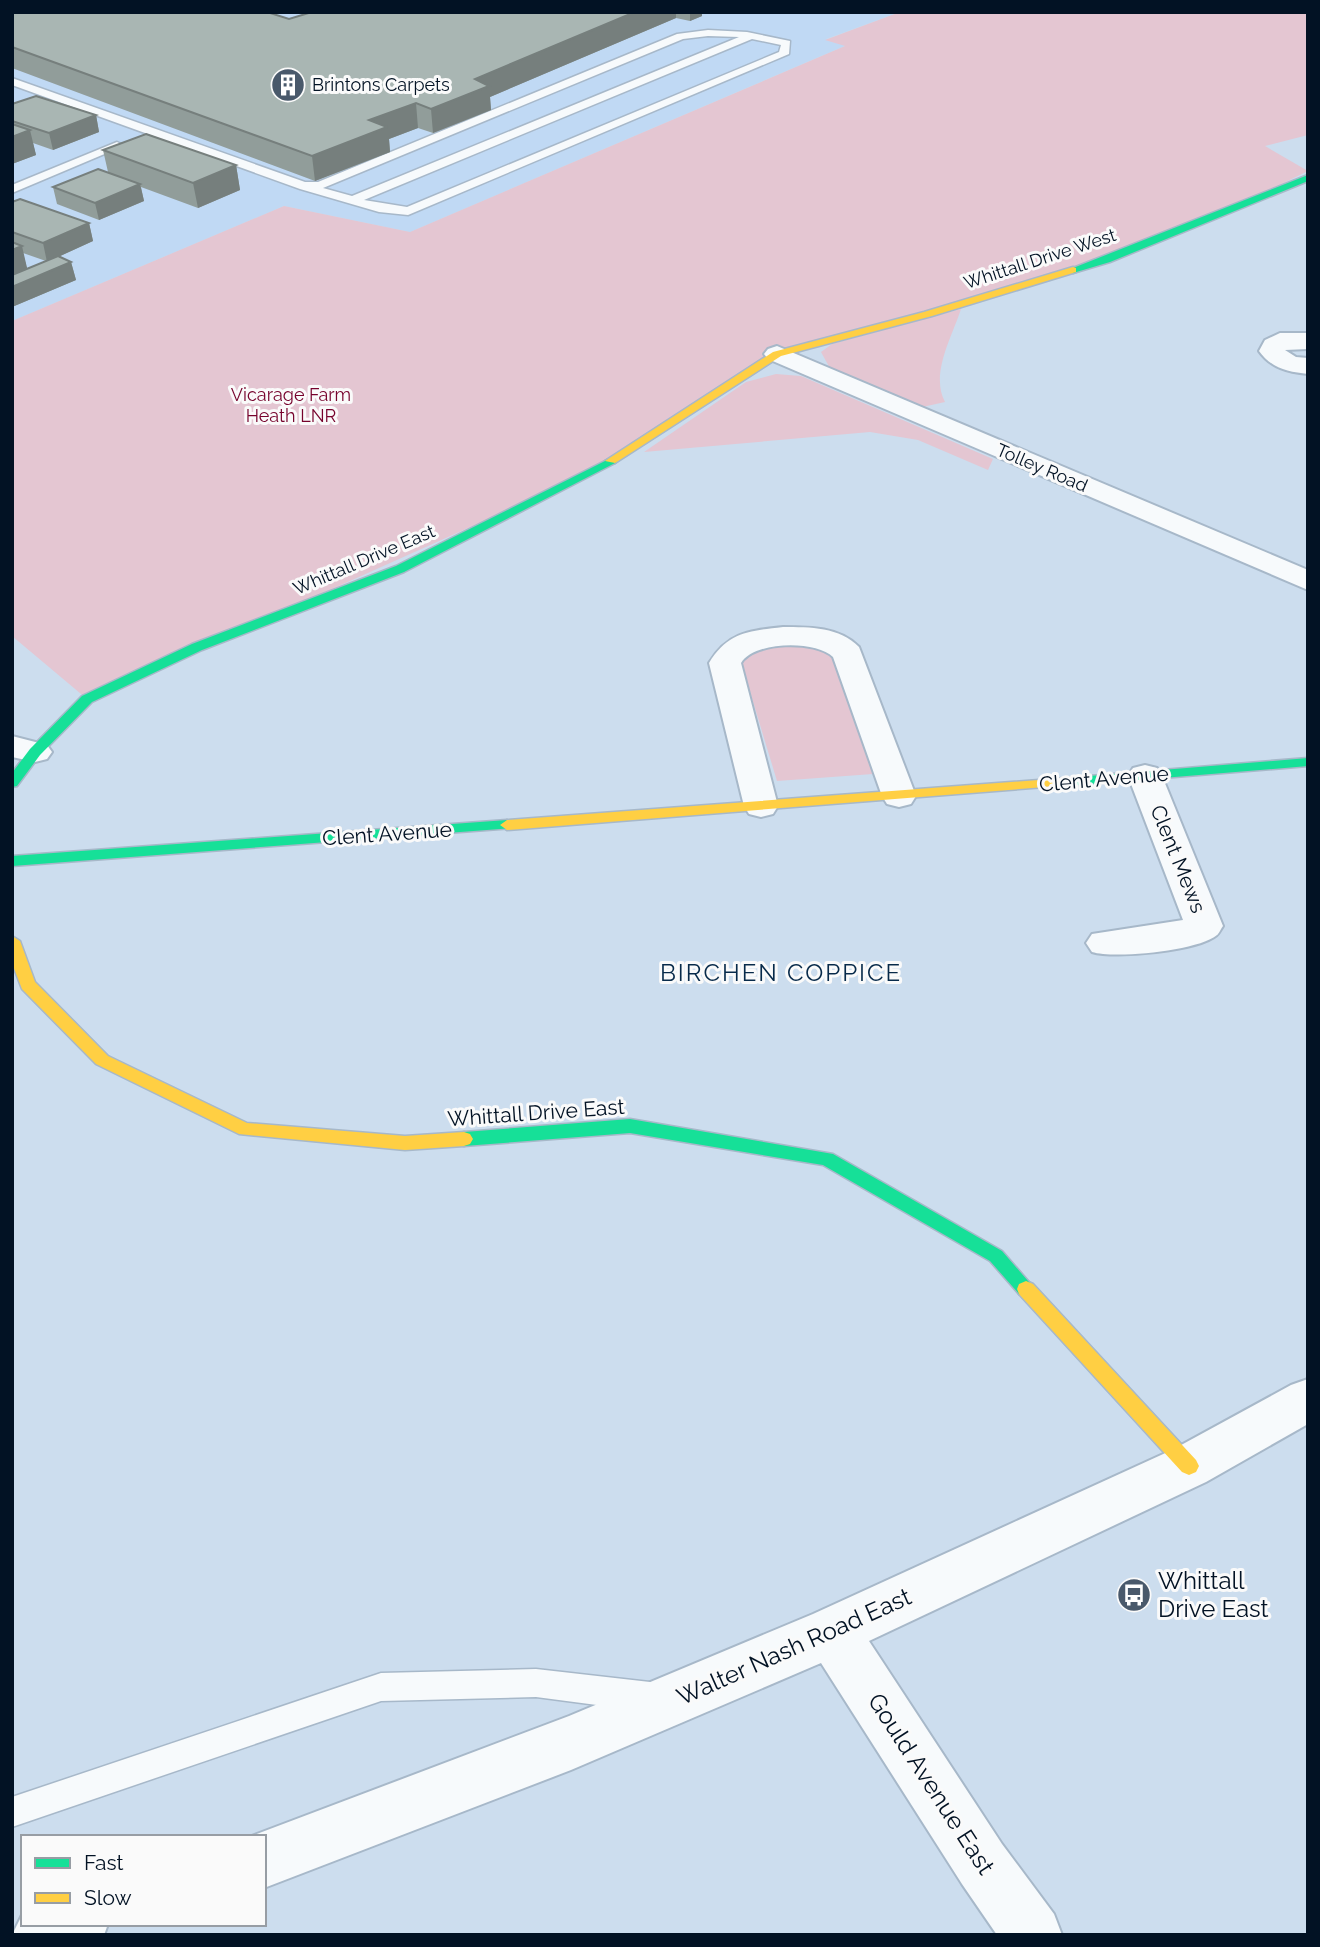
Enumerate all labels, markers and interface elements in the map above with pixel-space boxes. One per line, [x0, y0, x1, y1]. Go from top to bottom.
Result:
building icon: Brintons Carpets [269, 66, 307, 104]
place label: Brintons Carpets [312, 74, 450, 95]
street label: Whittall Drive West [961, 224, 1119, 293]
park label: Vicarage Farm Heath LNR [231, 384, 351, 426]
street label: Tolley Road [994, 439, 1091, 496]
street label: Whittall Drive East [290, 520, 438, 599]
street label: Clent Avenue [1038, 760, 1170, 797]
street label: Clent Mews [1145, 801, 1211, 916]
street label: Clent Avenue [321, 816, 453, 851]
district label: BIRCHEN COPPICE [660, 958, 902, 987]
street label: Whittall Drive East [447, 1094, 625, 1131]
place label: Whittall Drive East [1158, 1566, 1269, 1623]
bus stop icon: Whittall Drive East [1115, 1576, 1153, 1614]
street label: Walter Nash Road East [672, 1582, 915, 1711]
street label: Gould Avenue East [862, 1688, 1001, 1880]
legend [21, 1835, 266, 1926]
text: Fast [84, 1850, 124, 1875]
text: Slow [84, 1885, 132, 1910]

